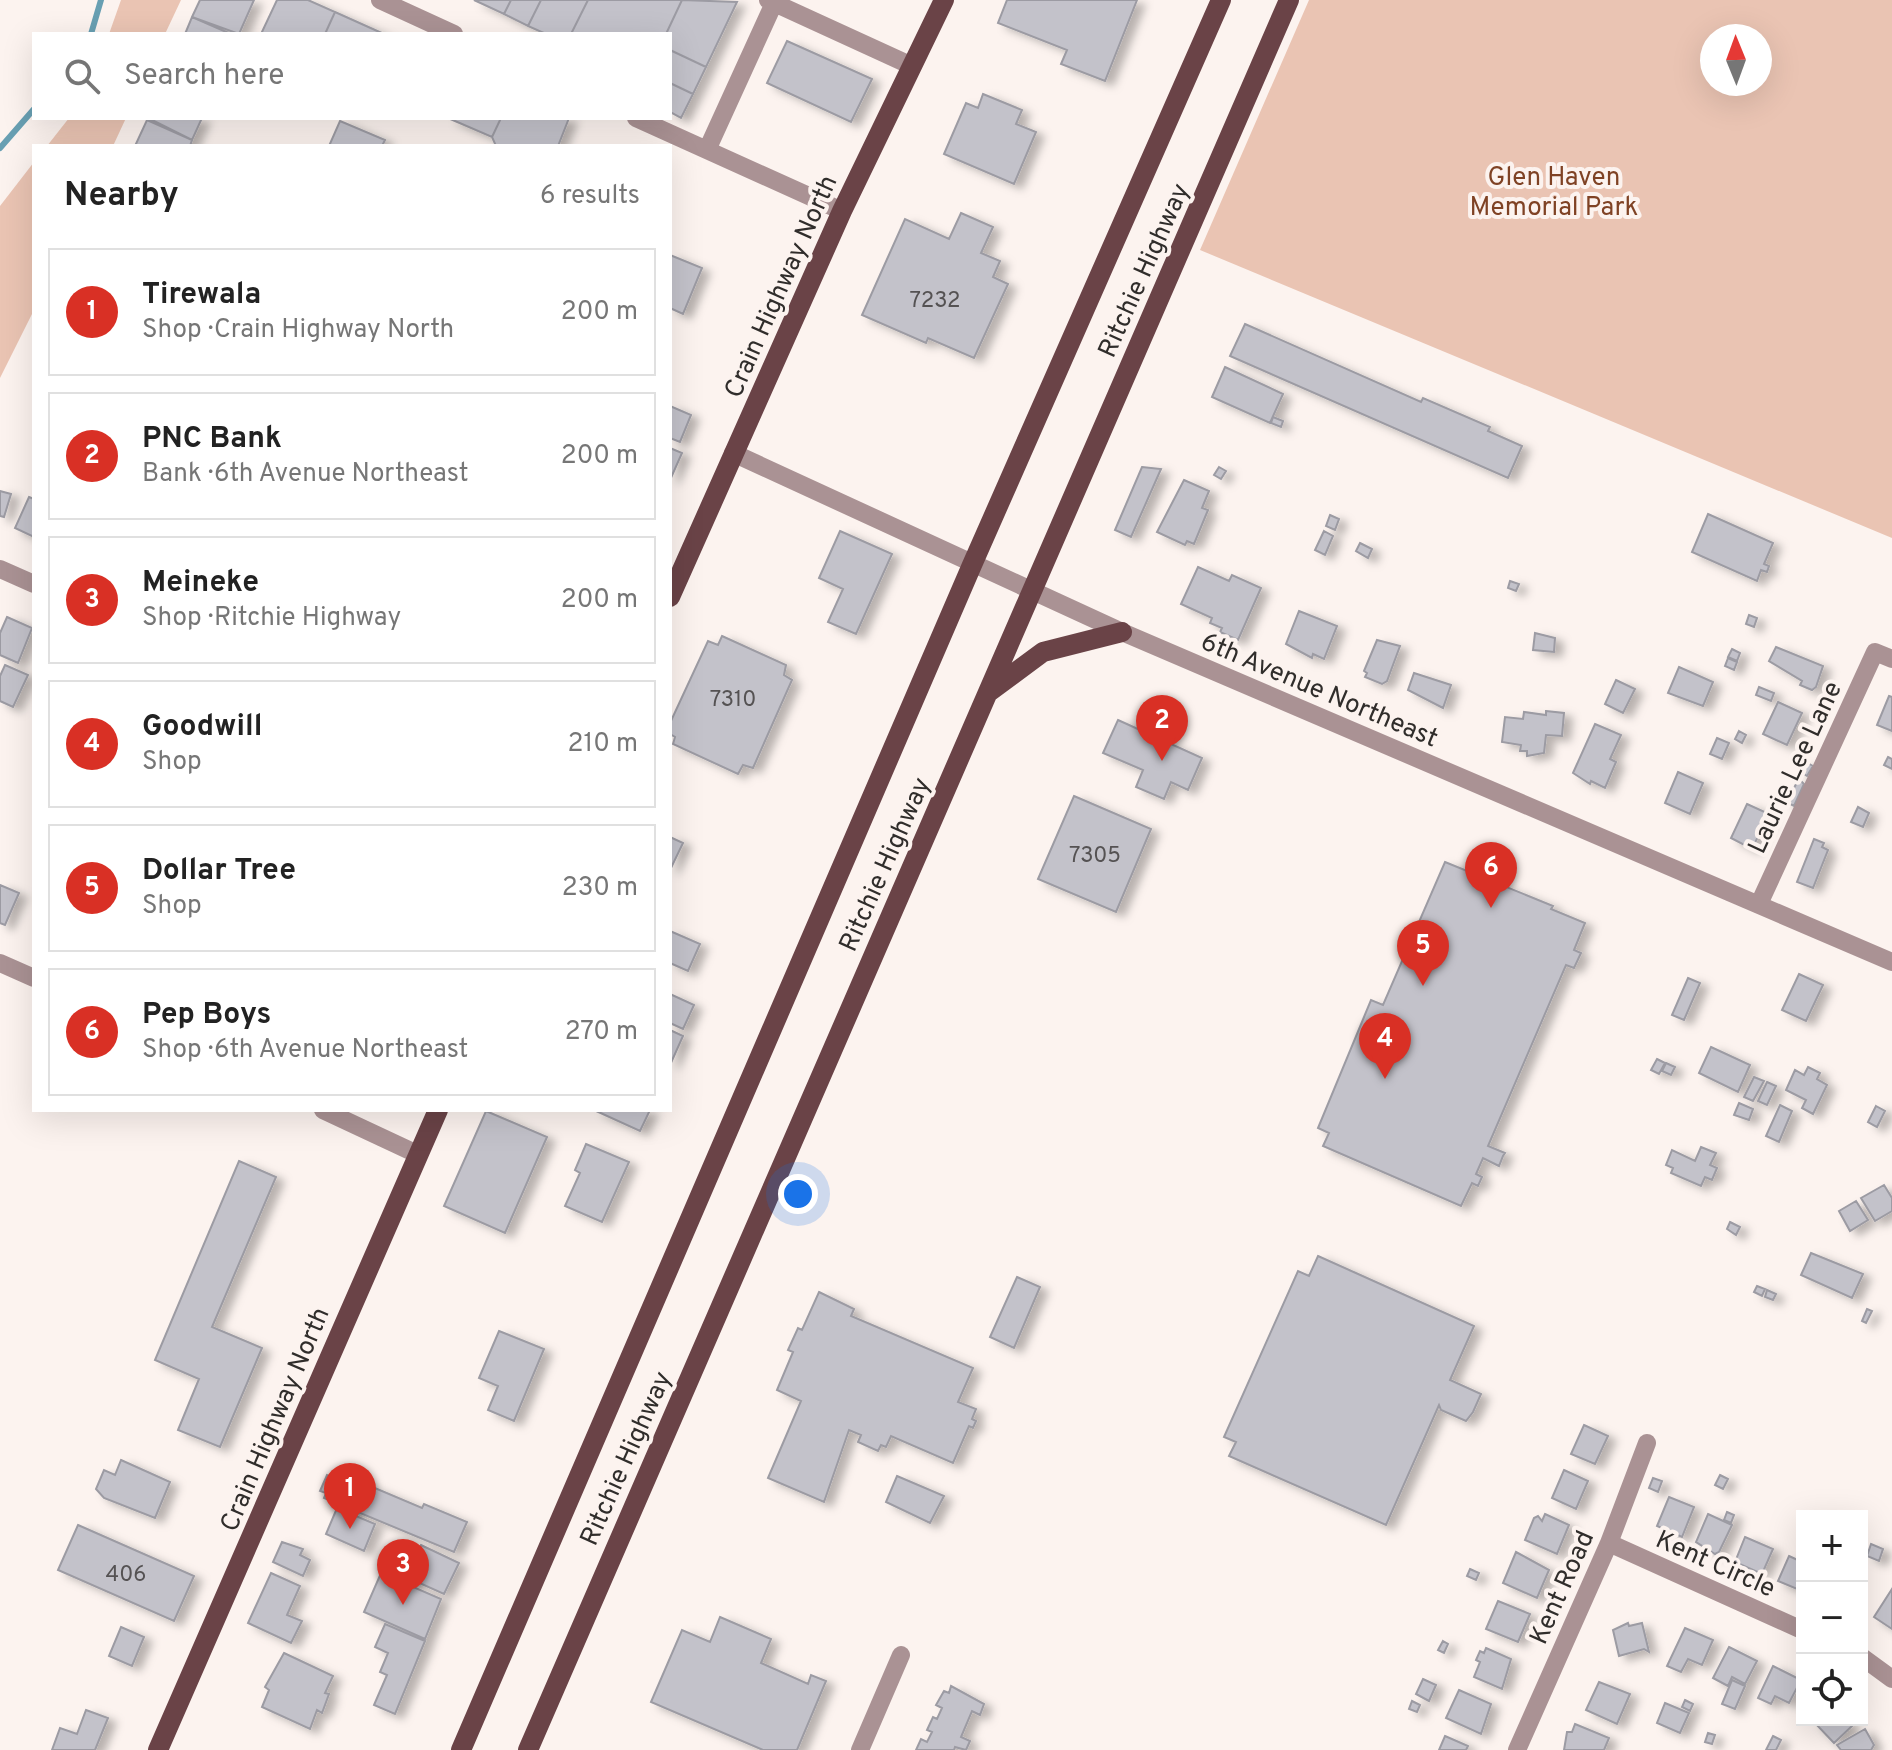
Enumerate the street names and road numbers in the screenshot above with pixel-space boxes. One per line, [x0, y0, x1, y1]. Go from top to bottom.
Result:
street label: Crain Highway North [718, 171, 846, 404]
street label: Ritchie Highway [1092, 179, 1198, 363]
street label: 6th Avenue Northeast [1195, 626, 1443, 756]
street label: Laurie Lee Lane [1742, 677, 1851, 859]
street label: Ritchie Highway [833, 773, 939, 957]
street label: Crain Highway North [214, 1303, 338, 1537]
street label: Ritchie Highway [574, 1367, 680, 1551]
street label: Kent Circle [1650, 1524, 1780, 1606]
street label: Kent Road [1524, 1526, 1603, 1650]

